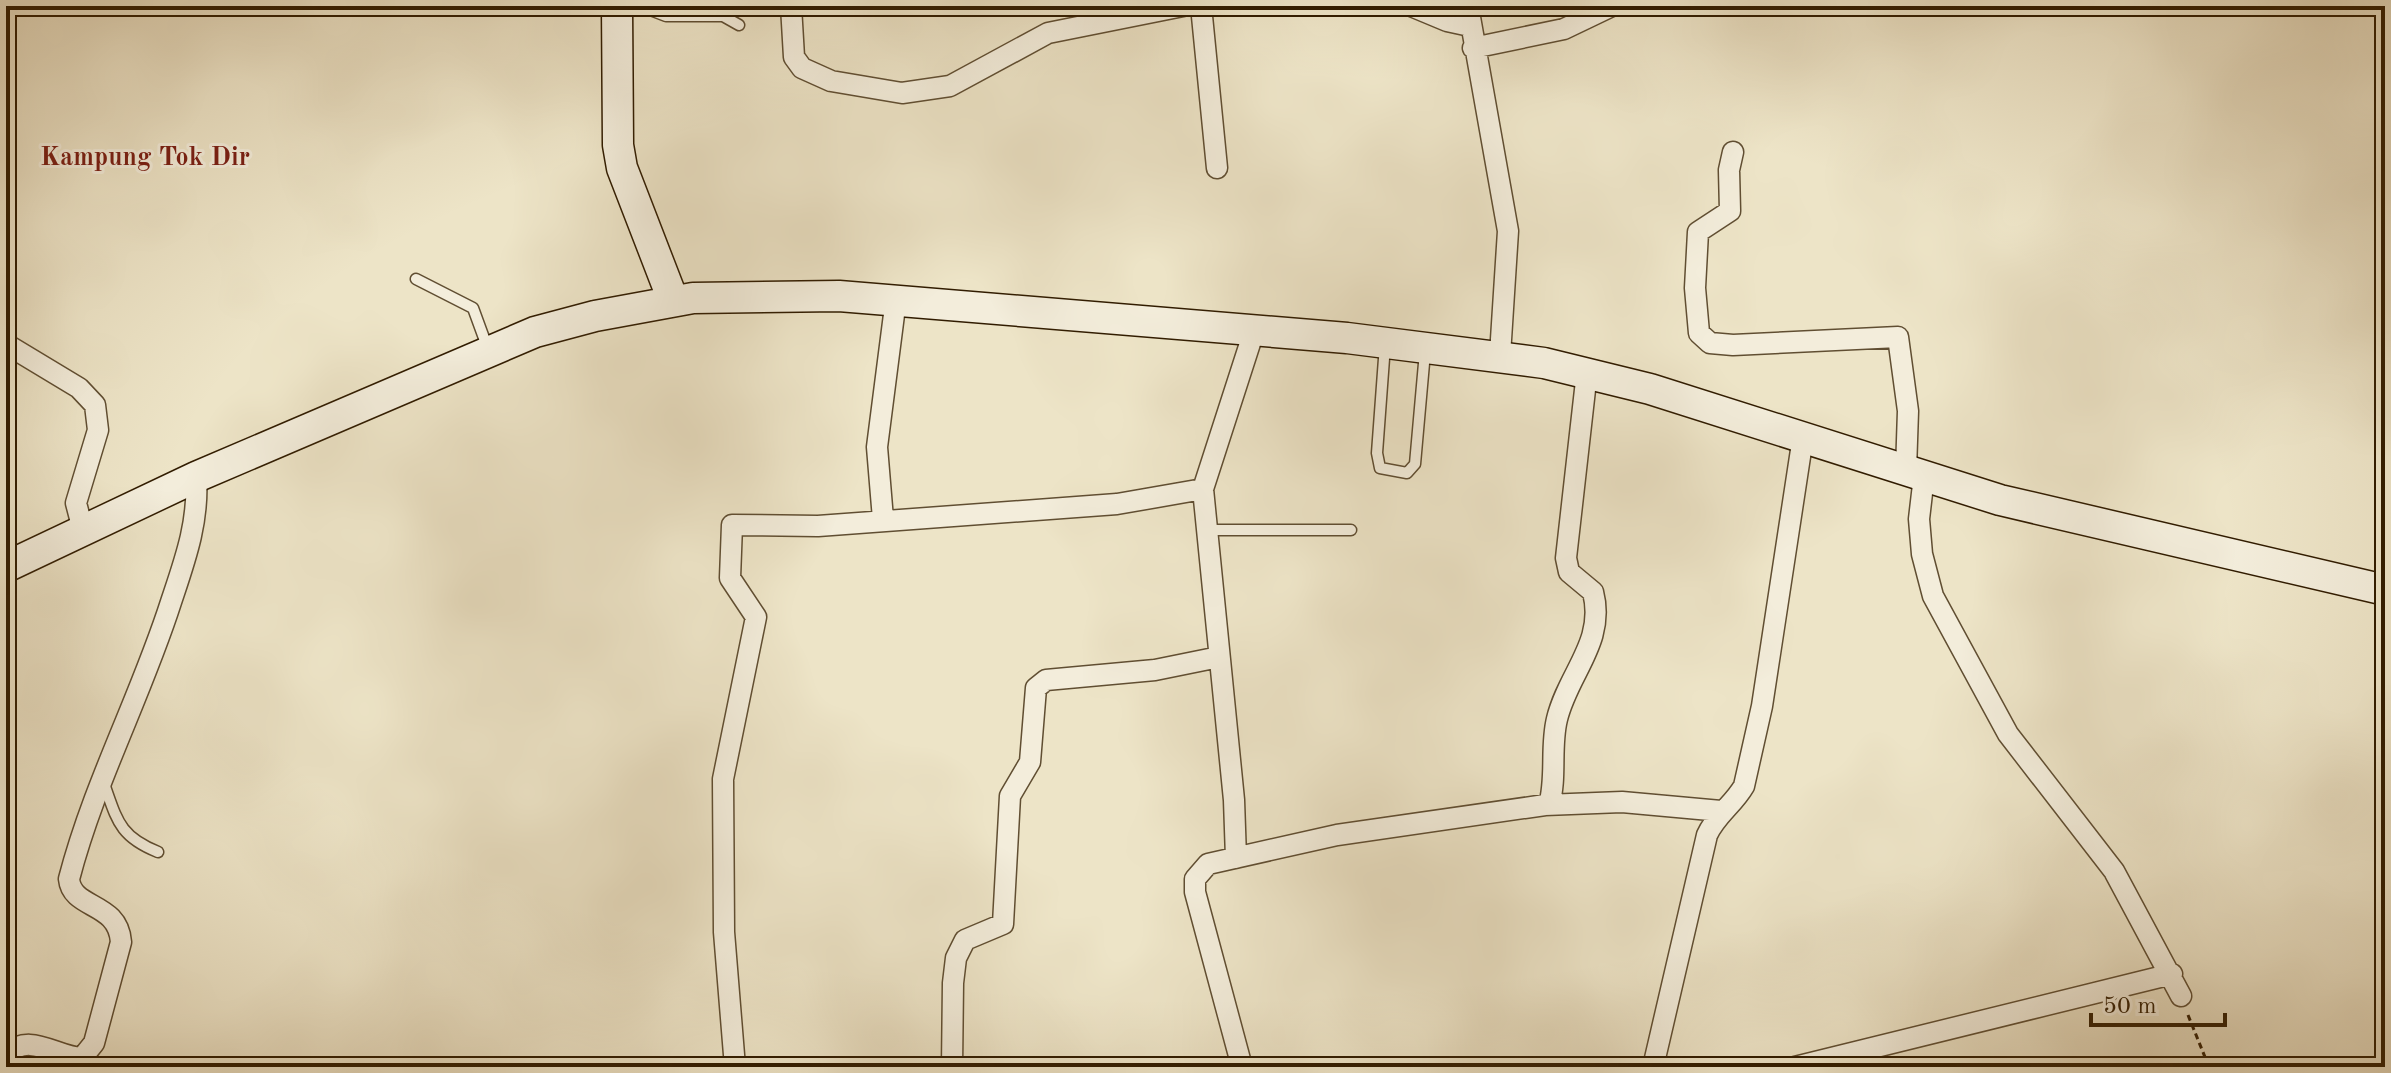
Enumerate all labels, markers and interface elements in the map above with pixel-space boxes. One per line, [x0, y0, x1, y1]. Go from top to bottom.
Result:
district label: Kampung Tok Dir [40, 145, 250, 171]
scale bar [2091, 977, 2225, 1027]
text: 50 m [2103, 995, 2157, 1019]

